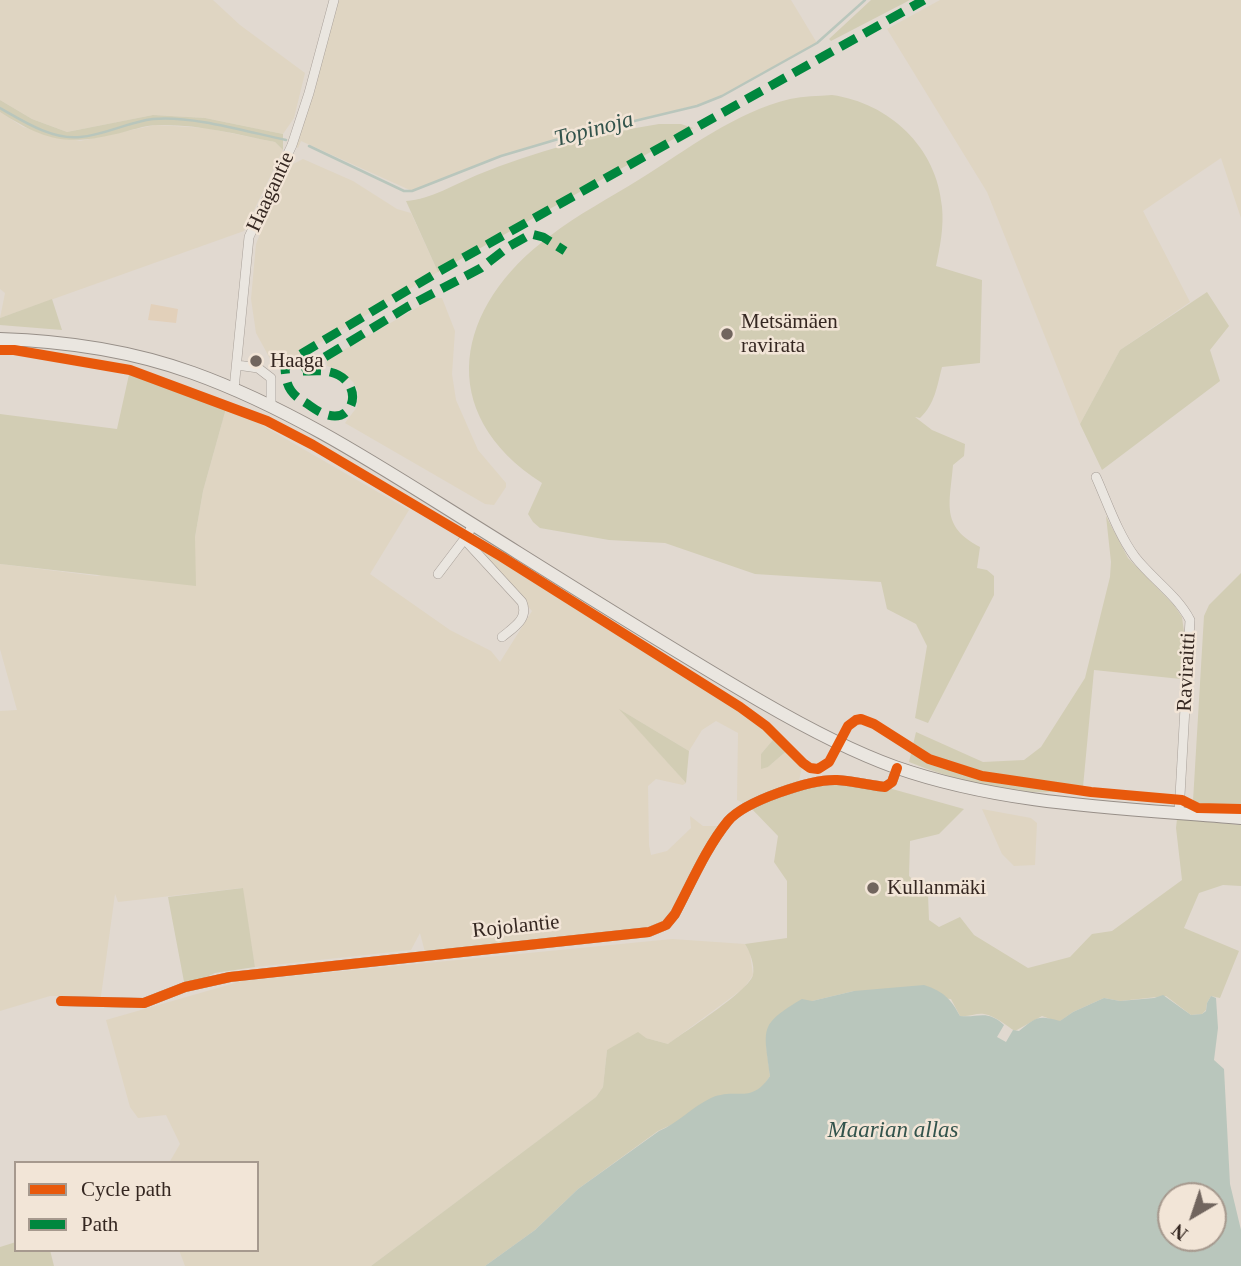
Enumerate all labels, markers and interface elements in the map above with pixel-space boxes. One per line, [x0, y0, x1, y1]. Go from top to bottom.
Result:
water label: Topinoja [551, 106, 637, 154]
street label: Haagantie [242, 148, 300, 236]
place label: Metsämäen ravirata [741, 309, 838, 359]
marker: Metsämäen ravirata [719, 326, 735, 342]
place label: Haaga [270, 348, 324, 374]
marker: Haaga [248, 353, 264, 369]
street label: Raviraitti [1172, 632, 1202, 712]
place label: Kullanmäki [887, 875, 986, 901]
marker: Kullanmäki [865, 880, 881, 896]
street label: Rojolantie [471, 910, 561, 944]
water label: Maarian allas [828, 1117, 958, 1145]
legend [14, 1161, 259, 1252]
text: Cycle path [81, 1177, 171, 1201]
north arrow [1157, 1182, 1227, 1252]
text: Path [81, 1212, 118, 1236]
text: N [1168, 1220, 1192, 1245]

